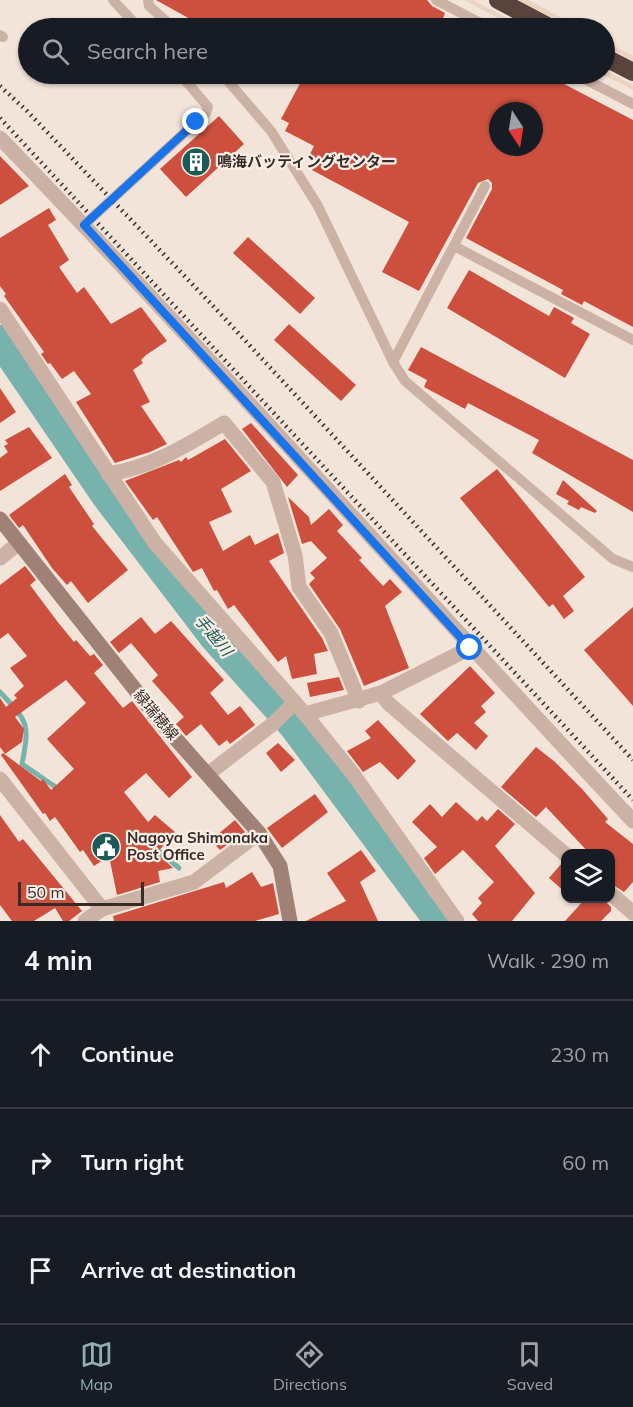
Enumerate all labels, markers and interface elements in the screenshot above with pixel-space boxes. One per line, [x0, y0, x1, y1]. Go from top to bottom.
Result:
search box [18, 18, 615, 84]
icon: search [39, 35, 72, 68]
text: Search here [87, 37, 208, 65]
north arrow [489, 102, 543, 156]
route end [182, 108, 208, 134]
building icon: 鳴海バッティングセンター [180, 146, 212, 178]
place label: 鳴海バッティングセンター [217, 152, 396, 171]
water label: 手越川 [191, 610, 238, 661]
route start [456, 634, 482, 660]
street label: 緑瑞穂線 [130, 686, 183, 744]
place label: Nagoya Shimonaka Post Office [127, 828, 268, 864]
public building icon: Nagoya Shimonaka Post Office [90, 831, 122, 863]
map controls [561, 849, 615, 903]
button: layers [561, 849, 615, 903]
scale bar [18, 879, 144, 906]
text: 50 m [27, 882, 64, 902]
text: 4 min [24, 944, 93, 977]
text: Walk · 290 m [487, 948, 609, 973]
icon: ahead [24, 1038, 57, 1071]
text: Continue [81, 1040, 174, 1068]
text: 230 m [550, 1042, 609, 1067]
icon: right [24, 1146, 57, 1179]
text: Turn right [81, 1148, 184, 1176]
text: 60 m [562, 1150, 609, 1175]
icon: arrive [24, 1254, 57, 1287]
text: Arrive at destination [81, 1256, 296, 1284]
tab: Map [80, 1338, 113, 1394]
tab: Directions [273, 1338, 347, 1394]
tab: Saved [507, 1338, 553, 1394]

